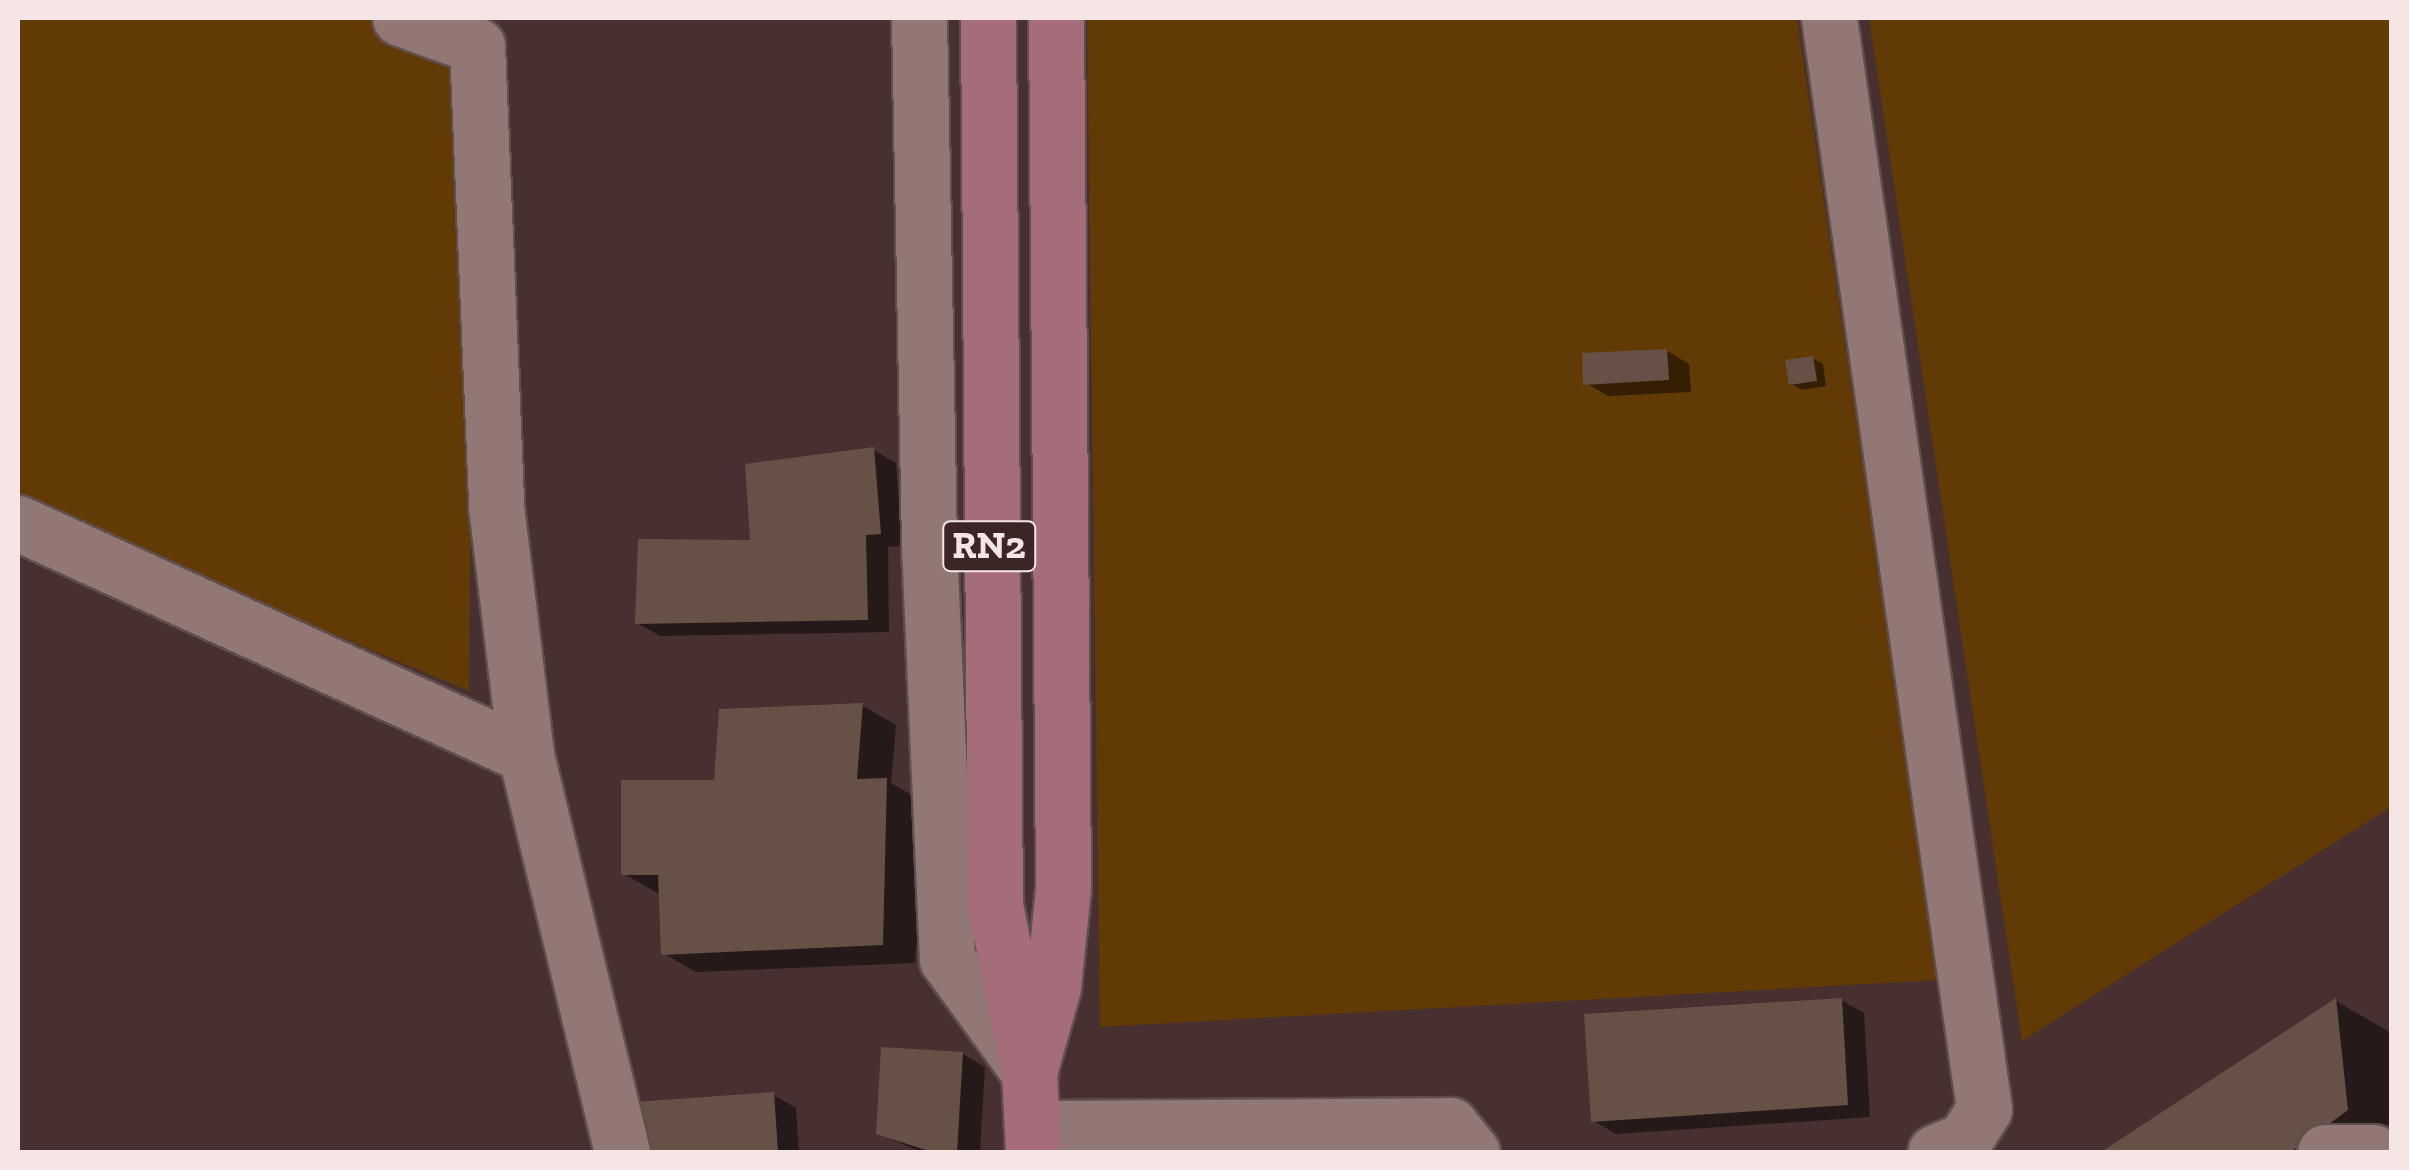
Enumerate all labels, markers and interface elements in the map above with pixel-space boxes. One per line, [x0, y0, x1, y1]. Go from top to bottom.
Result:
road number: RN2 [942, 513, 1036, 579]

